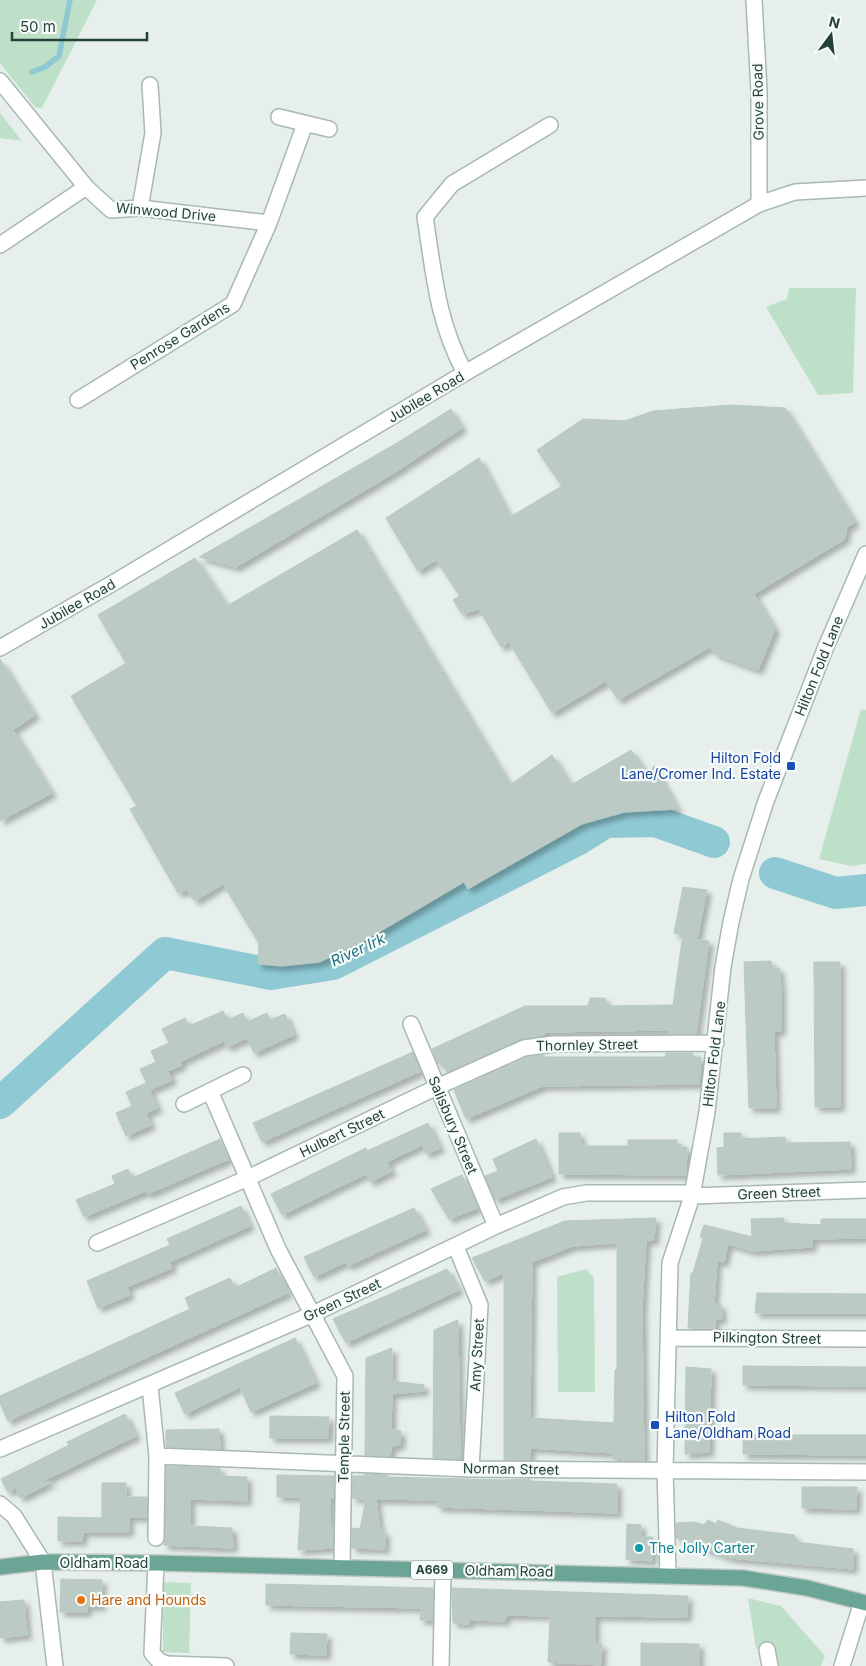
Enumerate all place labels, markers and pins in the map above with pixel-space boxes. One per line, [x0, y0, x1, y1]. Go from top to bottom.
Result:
place label: Hilton Fold Lane/Cromer Ind. Estate [621, 749, 781, 782]
marker: Hilton Fold Lane/Cromer Ind. Estate [785, 760, 797, 772]
place label: Hilton Fold Lane/Oldham Road [665, 1408, 791, 1441]
marker: Hilton Fold Lane/Oldham Road [649, 1419, 661, 1431]
place label: The Jolly Carter [649, 1539, 755, 1556]
marker: The Jolly Carter [633, 1542, 645, 1554]
place label: Hare and Hounds [91, 1591, 206, 1608]
marker: Hare and Hounds [75, 1594, 87, 1606]

